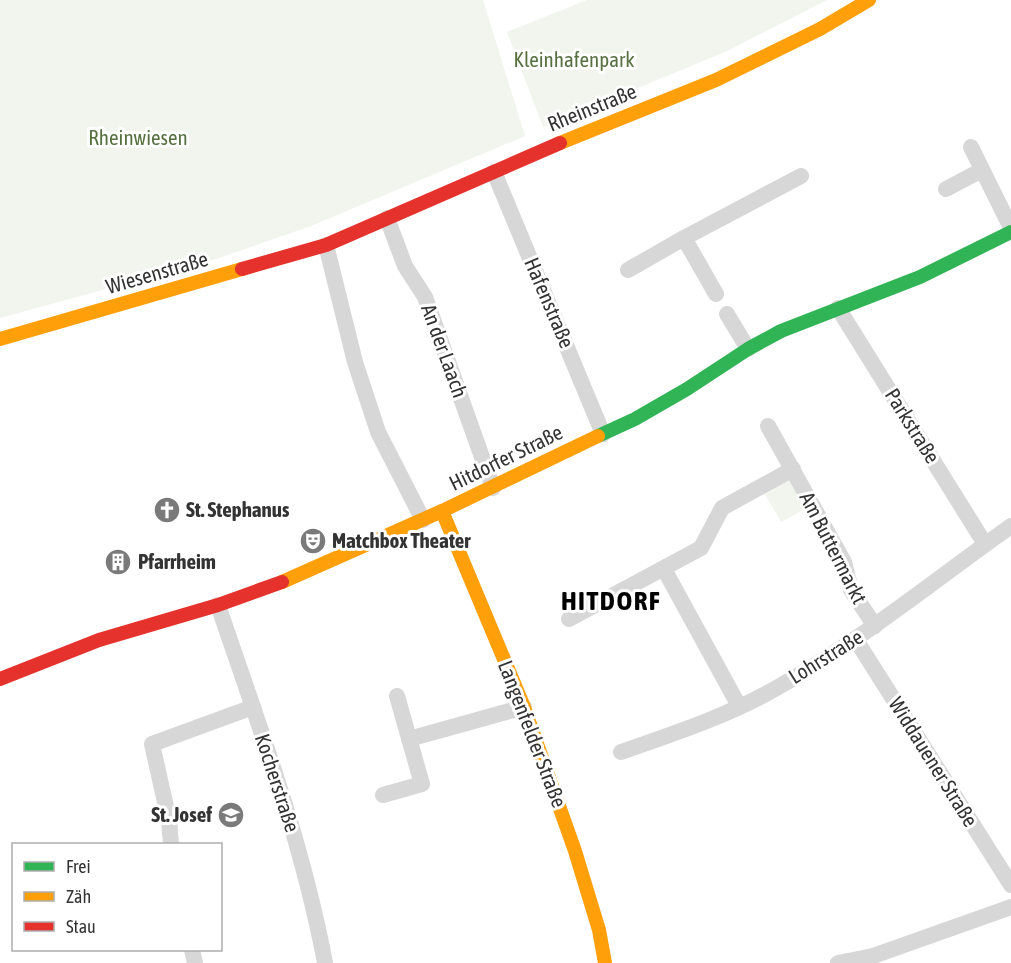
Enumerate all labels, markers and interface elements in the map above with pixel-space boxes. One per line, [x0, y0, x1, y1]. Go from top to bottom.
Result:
park label: Kleinhafenpark [514, 47, 634, 71]
street label: Rheinstraße [544, 78, 640, 136]
park label: Rheinwiesen [88, 125, 188, 149]
street label: Wiesenstraße [103, 246, 211, 298]
street label: Hafenstraße [520, 254, 580, 351]
street label: An der Laach [417, 301, 473, 401]
street label: Parkstraße [881, 384, 945, 467]
street label: Hitdorfer Straße [445, 419, 566, 495]
street label: Am Buttermarkt [795, 488, 872, 608]
church icon: St. Stephanus [152, 495, 182, 525]
place label: St. Stephanus [186, 497, 290, 521]
theatre icon: Matchbox Theater [298, 526, 328, 556]
place label: Matchbox Theater [332, 528, 471, 552]
building icon: Pfarrheim [103, 547, 133, 577]
place label: Pfarrheim [138, 549, 216, 573]
district label: HITDORF [561, 585, 661, 616]
street label: Lohrstraße [784, 624, 867, 688]
street label: Langenfelder Straße [494, 657, 572, 811]
street label: Widdauener Straße [884, 692, 983, 831]
street label: Kocherstraße [251, 731, 305, 835]
school or university icon: St. Josef [216, 800, 246, 830]
place label: St. Josef [151, 802, 212, 826]
legend [12, 843, 222, 951]
text: Frei [66, 856, 91, 877]
text: Zäh [66, 886, 91, 907]
text: Stau [66, 916, 96, 937]

